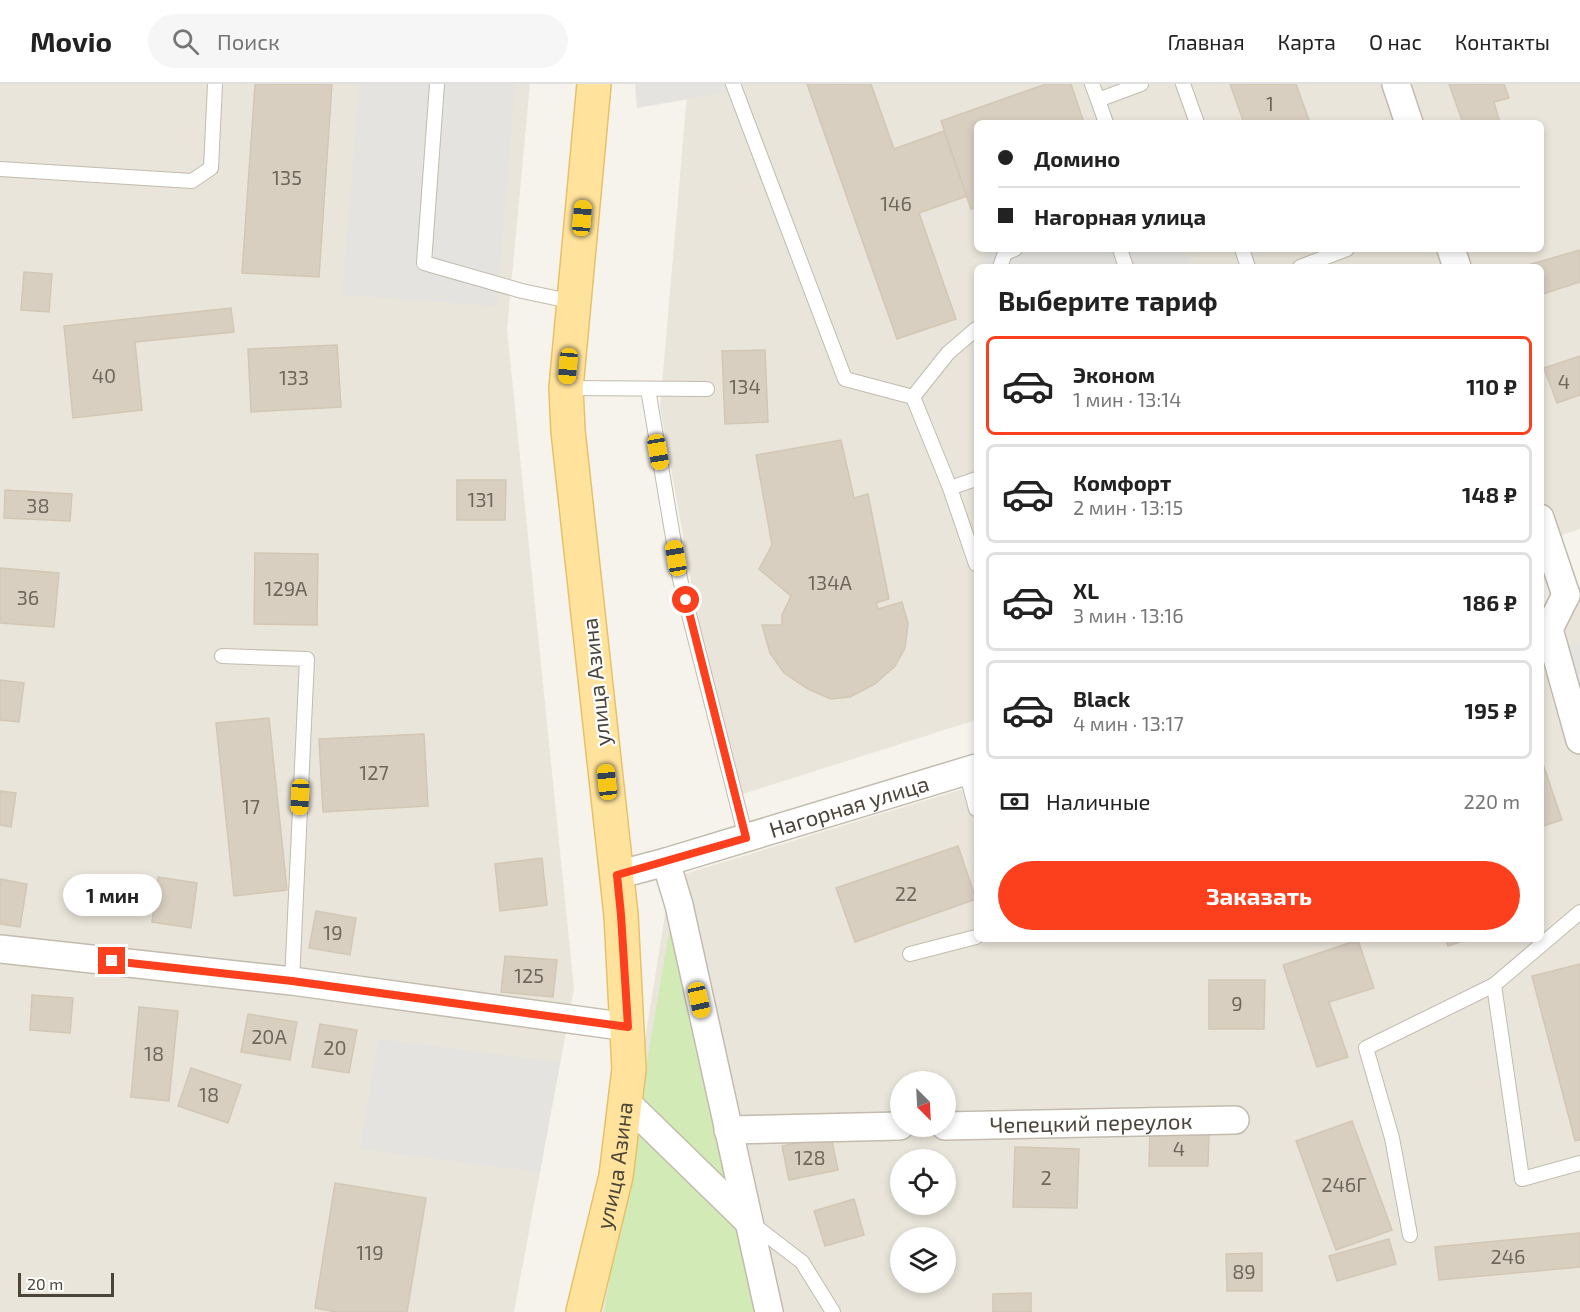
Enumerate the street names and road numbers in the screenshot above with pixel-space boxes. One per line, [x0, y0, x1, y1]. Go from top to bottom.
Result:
street label: улица Азина [575, 617, 616, 748]
street label: Нагорная улица [766, 769, 932, 842]
street label: улица Азина [590, 1100, 637, 1232]
street label: Чепецкий переулок [989, 1107, 1193, 1137]

